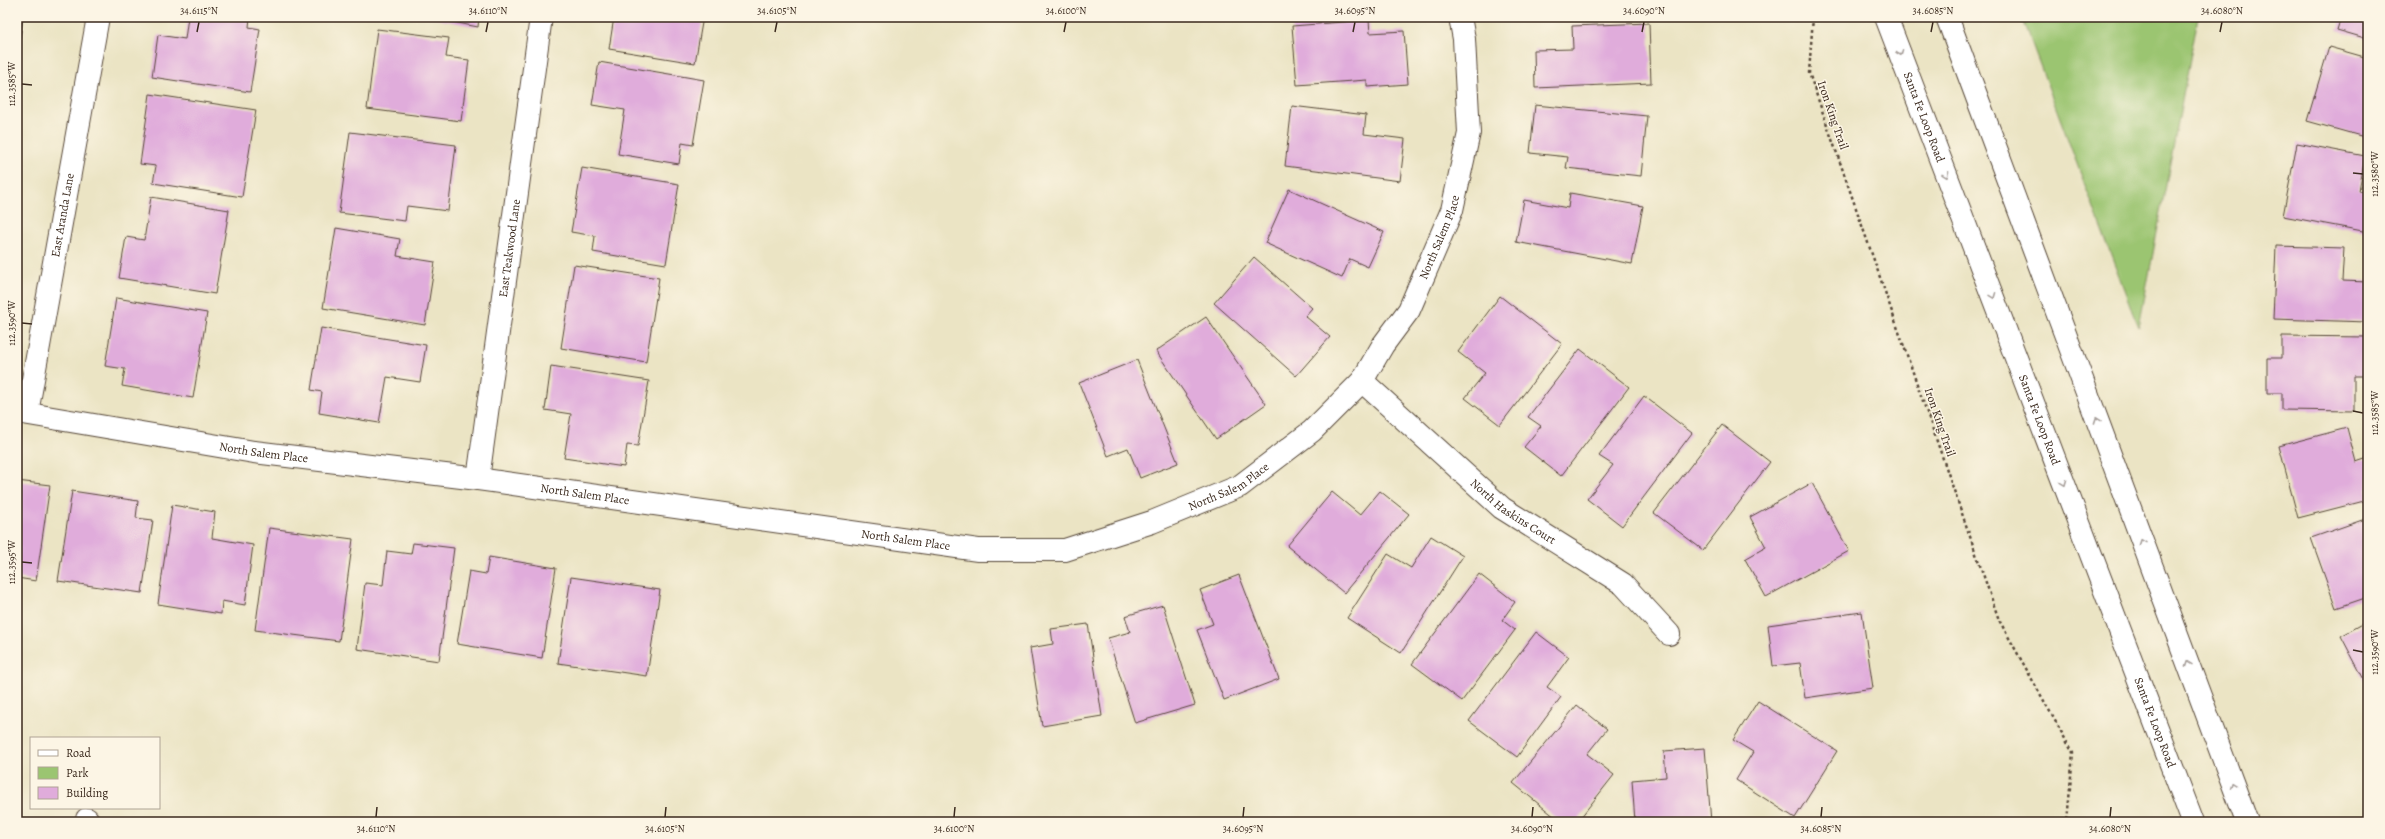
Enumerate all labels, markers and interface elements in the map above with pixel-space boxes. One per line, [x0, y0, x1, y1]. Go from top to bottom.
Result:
text: 34.6115°N [180, 4, 218, 17]
text: 34.6110°N [469, 4, 507, 17]
text: 34.6105°N [757, 4, 797, 17]
text: 34.6100°N [1046, 4, 1086, 17]
text: 34.6095°N [1335, 4, 1375, 17]
text: 34.6090°N [1623, 4, 1665, 17]
text: 34.6085°N [1912, 4, 1954, 17]
text: 34.6080°N [2201, 4, 2243, 17]
one-way arrow [1896, 50, 1904, 57]
text: 112.3585°W [5, 61, 18, 106]
street label: Santa Fe Loop Road [1900, 70, 1949, 165]
street label: Iron King Trail [1814, 78, 1852, 152]
text: 112.3580°W [2368, 151, 2381, 197]
one-way arrow [1942, 171, 1950, 178]
street label: East Aranda Lane [47, 172, 78, 258]
street label: North Salem Place [1415, 194, 1463, 282]
street label: East Teakwood Lane [495, 198, 524, 298]
one-way arrow [1988, 293, 1996, 300]
text: 112.3590°W [5, 300, 18, 346]
street label: Santa Fe Loop Road [2015, 372, 2064, 468]
street label: Iron King Trail [1921, 385, 1959, 459]
text: 112.3585°W [2368, 390, 2381, 435]
one-way arrow [2093, 417, 2101, 424]
street label: North Salem Place [218, 438, 309, 466]
street label: North Salem Place [1186, 459, 1272, 514]
street label: North Haskins Court [1467, 475, 1559, 548]
street label: North Salem Place [539, 480, 630, 508]
one-way arrow [2060, 480, 2068, 487]
street label: North Salem Place [860, 526, 951, 554]
one-way arrow [2139, 538, 2147, 545]
text: 112.3595°W [5, 539, 18, 584]
text: 112.3590°W [2368, 629, 2381, 675]
one-way arrow [2184, 660, 2192, 667]
street label: Santa Fe Loop Road [2131, 675, 2180, 770]
legend [30, 737, 160, 809]
text: Road [66, 745, 92, 761]
text: Park [66, 765, 89, 781]
one-way arrow [2230, 782, 2238, 789]
text: Building [66, 785, 108, 801]
text: 34.6110°N [357, 822, 395, 835]
text: 34.6105°N [645, 822, 685, 835]
text: 34.6100°N [934, 822, 974, 835]
text: 34.6095°N [1223, 822, 1263, 835]
text: 34.6090°N [1511, 822, 1553, 835]
text: 34.6085°N [1800, 822, 1842, 835]
text: 34.6080°N [2089, 822, 2131, 835]

